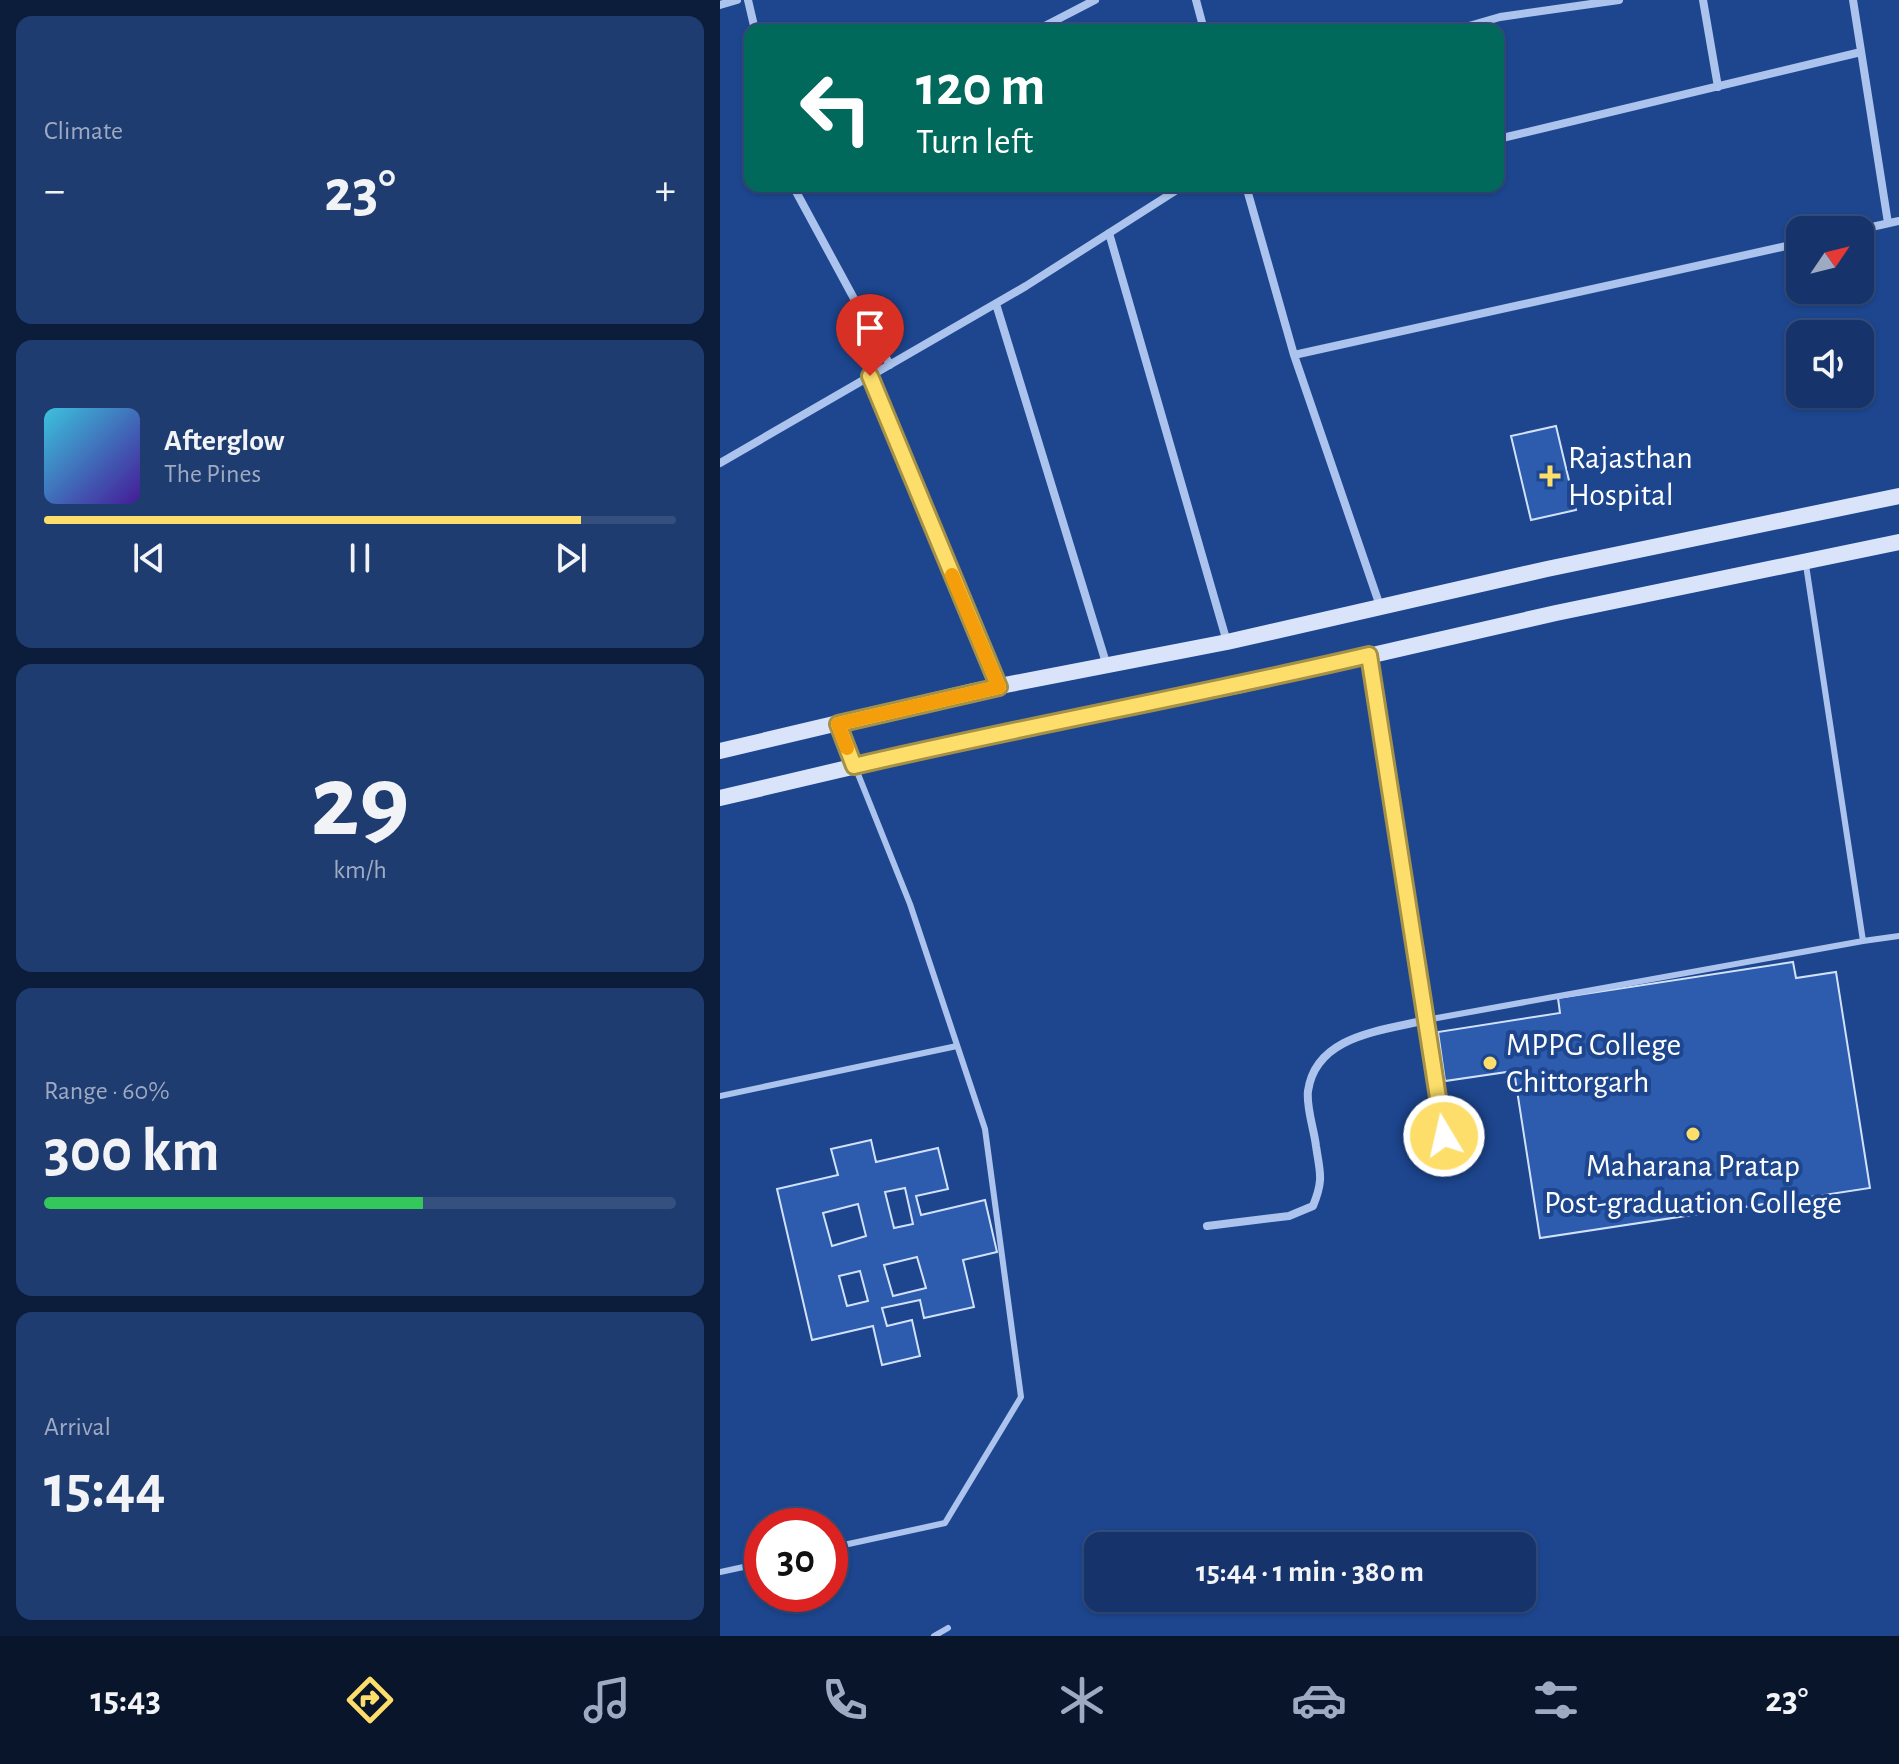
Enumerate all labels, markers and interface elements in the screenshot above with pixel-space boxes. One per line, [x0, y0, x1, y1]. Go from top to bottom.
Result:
icon: left [784, 56, 888, 160]
text: 120 m [916, 59, 1045, 115]
text: Climate [44, 118, 123, 144]
text: Turn left [916, 124, 1033, 160]
text: 23° [324, 162, 396, 222]
text: − [44, 169, 65, 213]
text: + [655, 169, 676, 213]
north arrow [1786, 216, 1874, 304]
map controls [1786, 216, 1874, 408]
pin [836, 294, 904, 376]
icon: arrive [848, 306, 892, 350]
button: sound [1786, 320, 1874, 408]
text: Afterglow [164, 426, 285, 456]
place label: Rajasthan Hospital [1568, 442, 1693, 511]
text: The Pines [164, 461, 261, 487]
marker: Rajasthan Hospital [1539, 465, 1561, 487]
icon: previous [127, 536, 171, 580]
icon: pause [338, 536, 382, 580]
icon: next [549, 536, 593, 580]
text: 29 [310, 751, 410, 855]
text: km/h [333, 857, 387, 883]
place label: MPPG College Chittorgarh [1506, 1029, 1681, 1098]
marker: MPPG College Chittorgarh [1481, 1054, 1499, 1072]
text: Range · 60% [44, 1078, 170, 1104]
position arrow [1402, 1094, 1486, 1178]
text: 300 km [44, 1122, 220, 1182]
marker: Maharana Pratap Post-graduation College [1684, 1125, 1702, 1143]
place label: Maharana Pratap Post-graduation College [1544, 1150, 1842, 1219]
text: Arrival [44, 1414, 111, 1440]
text: 15:44 [44, 1458, 166, 1518]
speed limit sign: 30 [744, 1508, 848, 1612]
text: 15:44 · 1 min · 380 m [1196, 1557, 1424, 1587]
icon: directions [342, 1672, 398, 1728]
icon: music [579, 1672, 635, 1728]
icon: phone [817, 1672, 873, 1728]
icon: climate [1054, 1672, 1110, 1728]
icon: car [1291, 1672, 1347, 1728]
icon: filters [1528, 1672, 1584, 1728]
text: 15:43 [91, 1682, 161, 1718]
text: 23° [1765, 1682, 1808, 1718]

